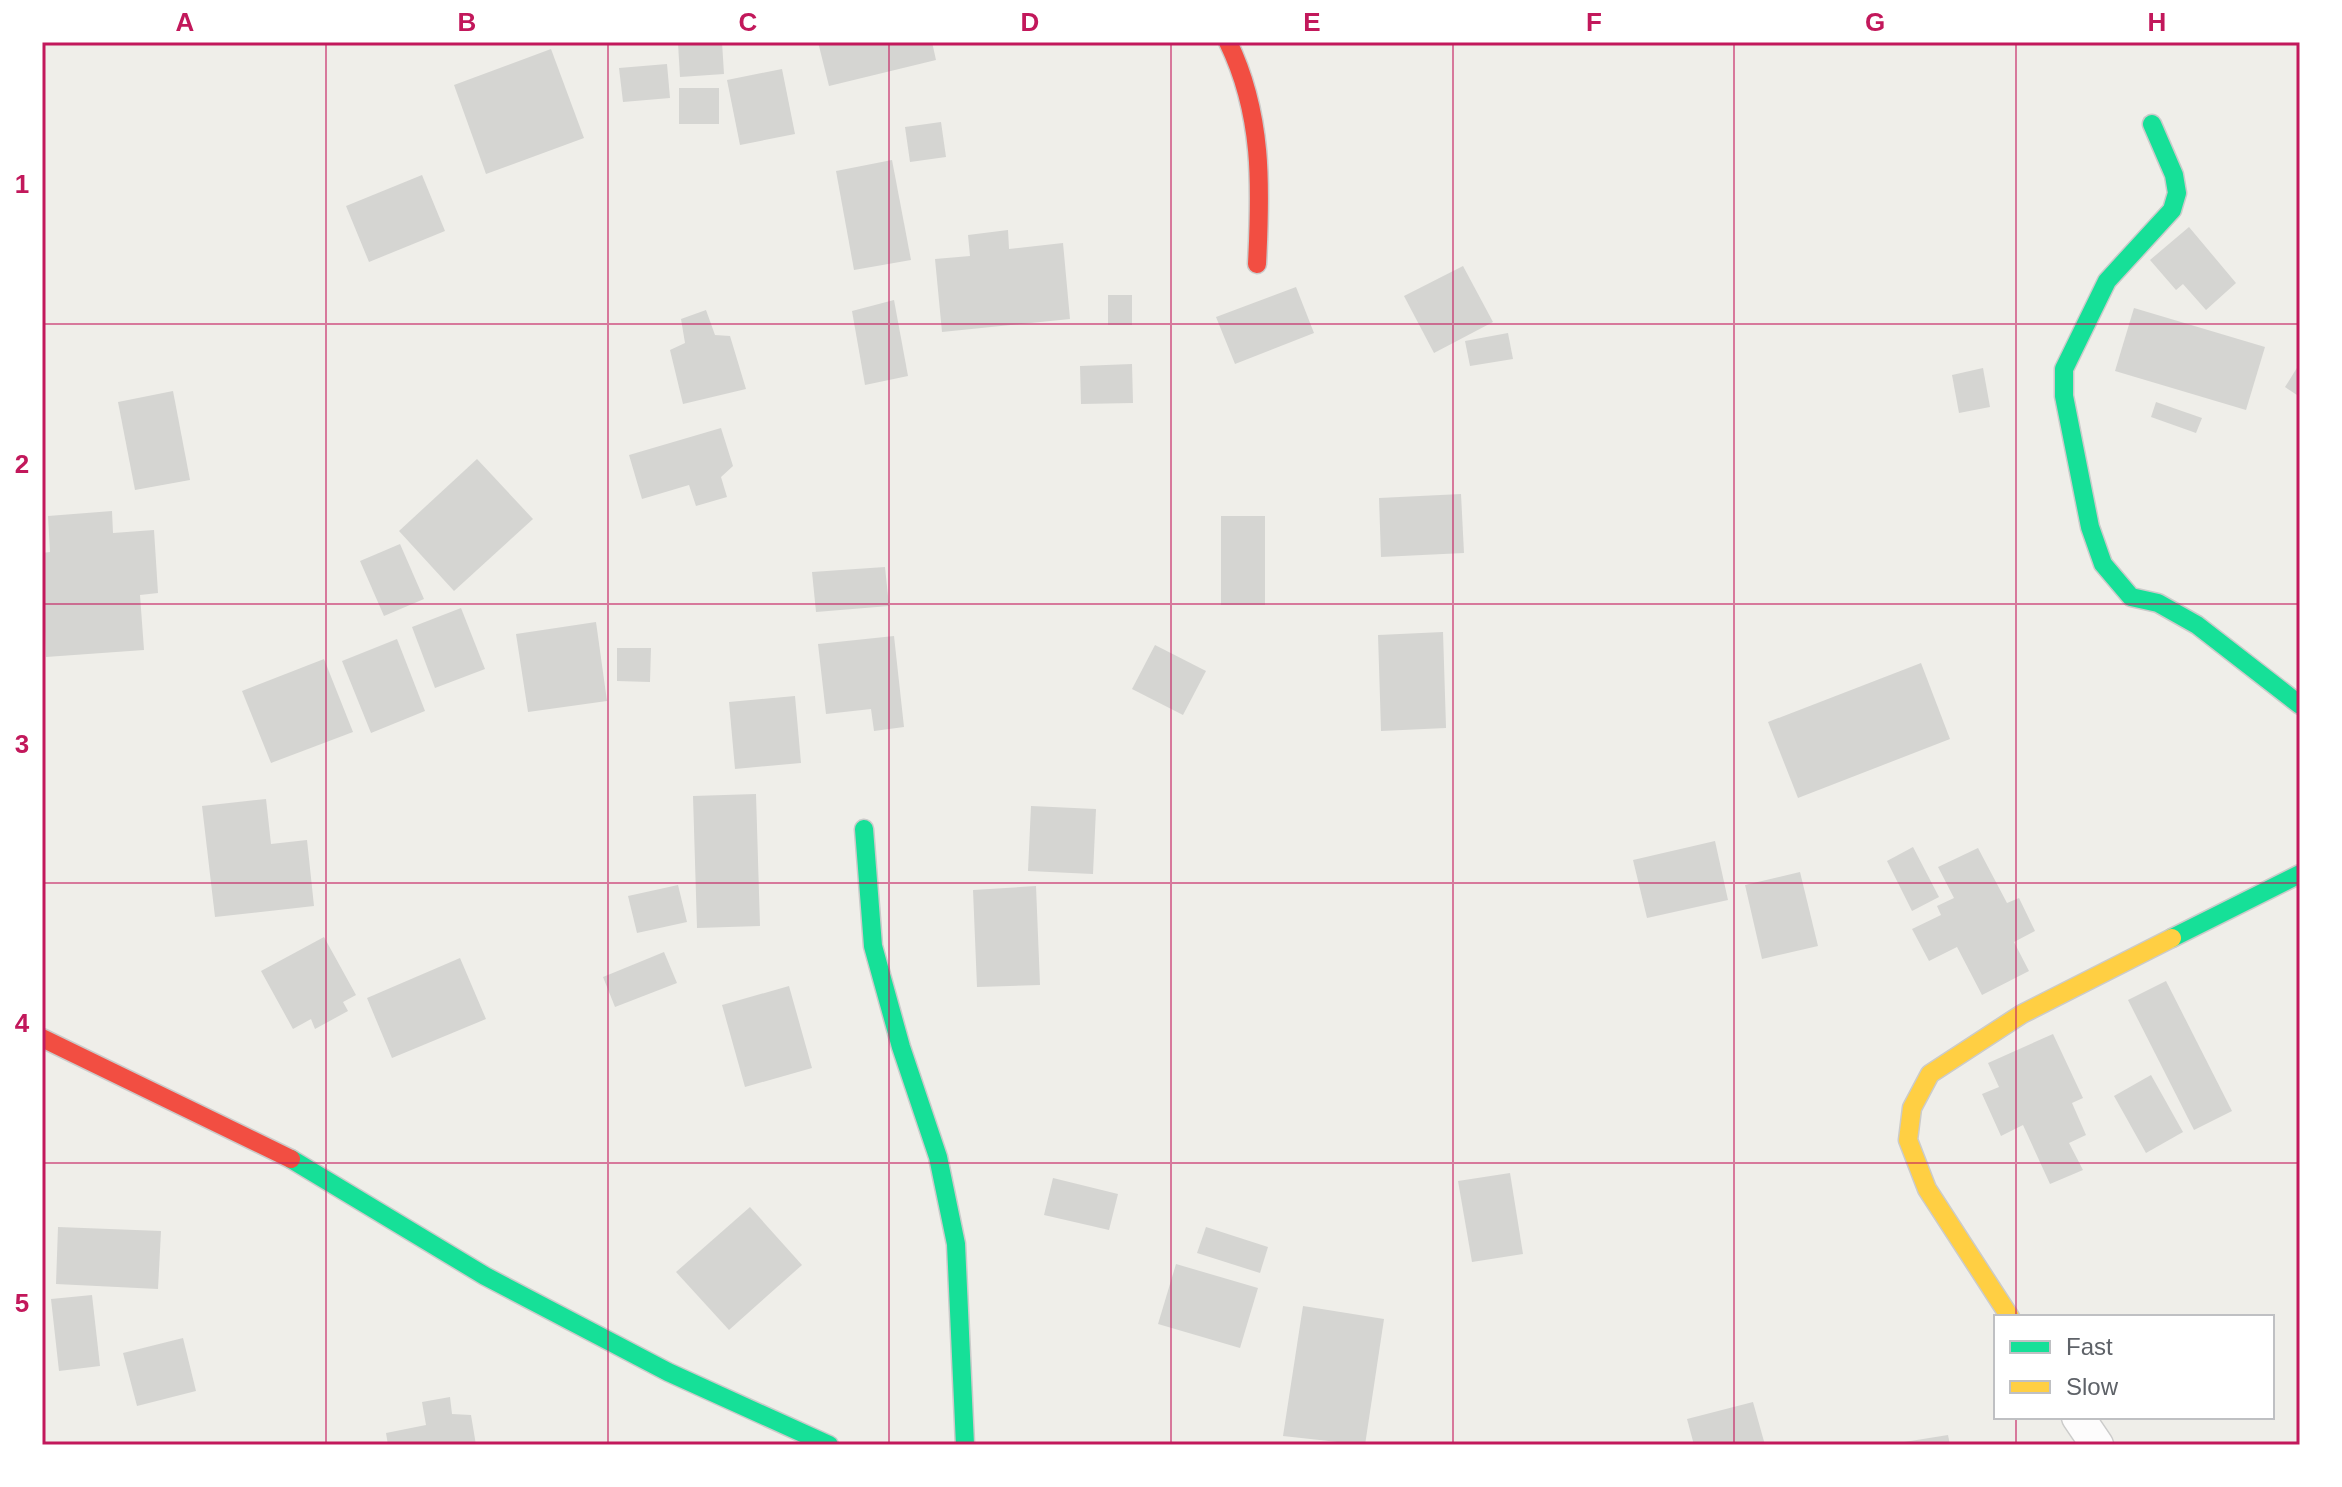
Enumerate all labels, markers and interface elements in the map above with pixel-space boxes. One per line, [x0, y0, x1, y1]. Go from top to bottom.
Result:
text: A [176, 7, 195, 37]
text: B [458, 7, 476, 37]
text: C [739, 7, 758, 37]
text: D [1021, 7, 1039, 37]
text: E [1303, 7, 1321, 37]
text: F [1586, 7, 1602, 37]
text: G [1865, 7, 1885, 37]
text: H [2148, 7, 2166, 37]
text: 1 [15, 169, 29, 199]
text: 2 [15, 449, 29, 479]
text: 3 [15, 729, 29, 759]
text: 4 [15, 1008, 30, 1038]
text: 5 [15, 1288, 29, 1318]
legend [1994, 1315, 2274, 1419]
text: Fast [2066, 1333, 2113, 1360]
text: Slow [2066, 1373, 2119, 1400]

